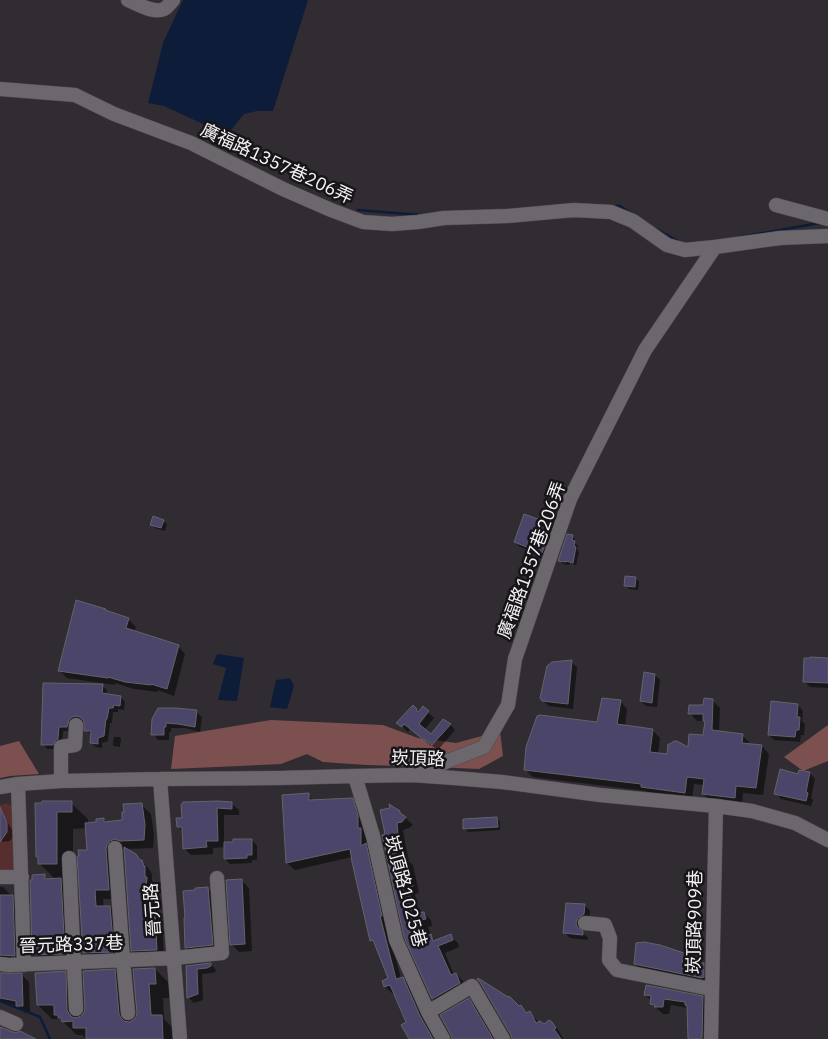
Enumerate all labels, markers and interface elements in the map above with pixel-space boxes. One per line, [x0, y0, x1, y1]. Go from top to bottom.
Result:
street label: 廣福路1357巷206弄 [197, 118, 357, 208]
street label: 廣福路1357巷206弄 [492, 478, 570, 642]
street label: 崁頂路 [391, 746, 445, 770]
street label: 崁頂路1025巷 [380, 832, 432, 950]
street label: 崁頂路909巷 [682, 870, 706, 974]
street label: 晉元路 [139, 882, 165, 938]
street label: 晉元路337巷 [18, 931, 124, 957]

